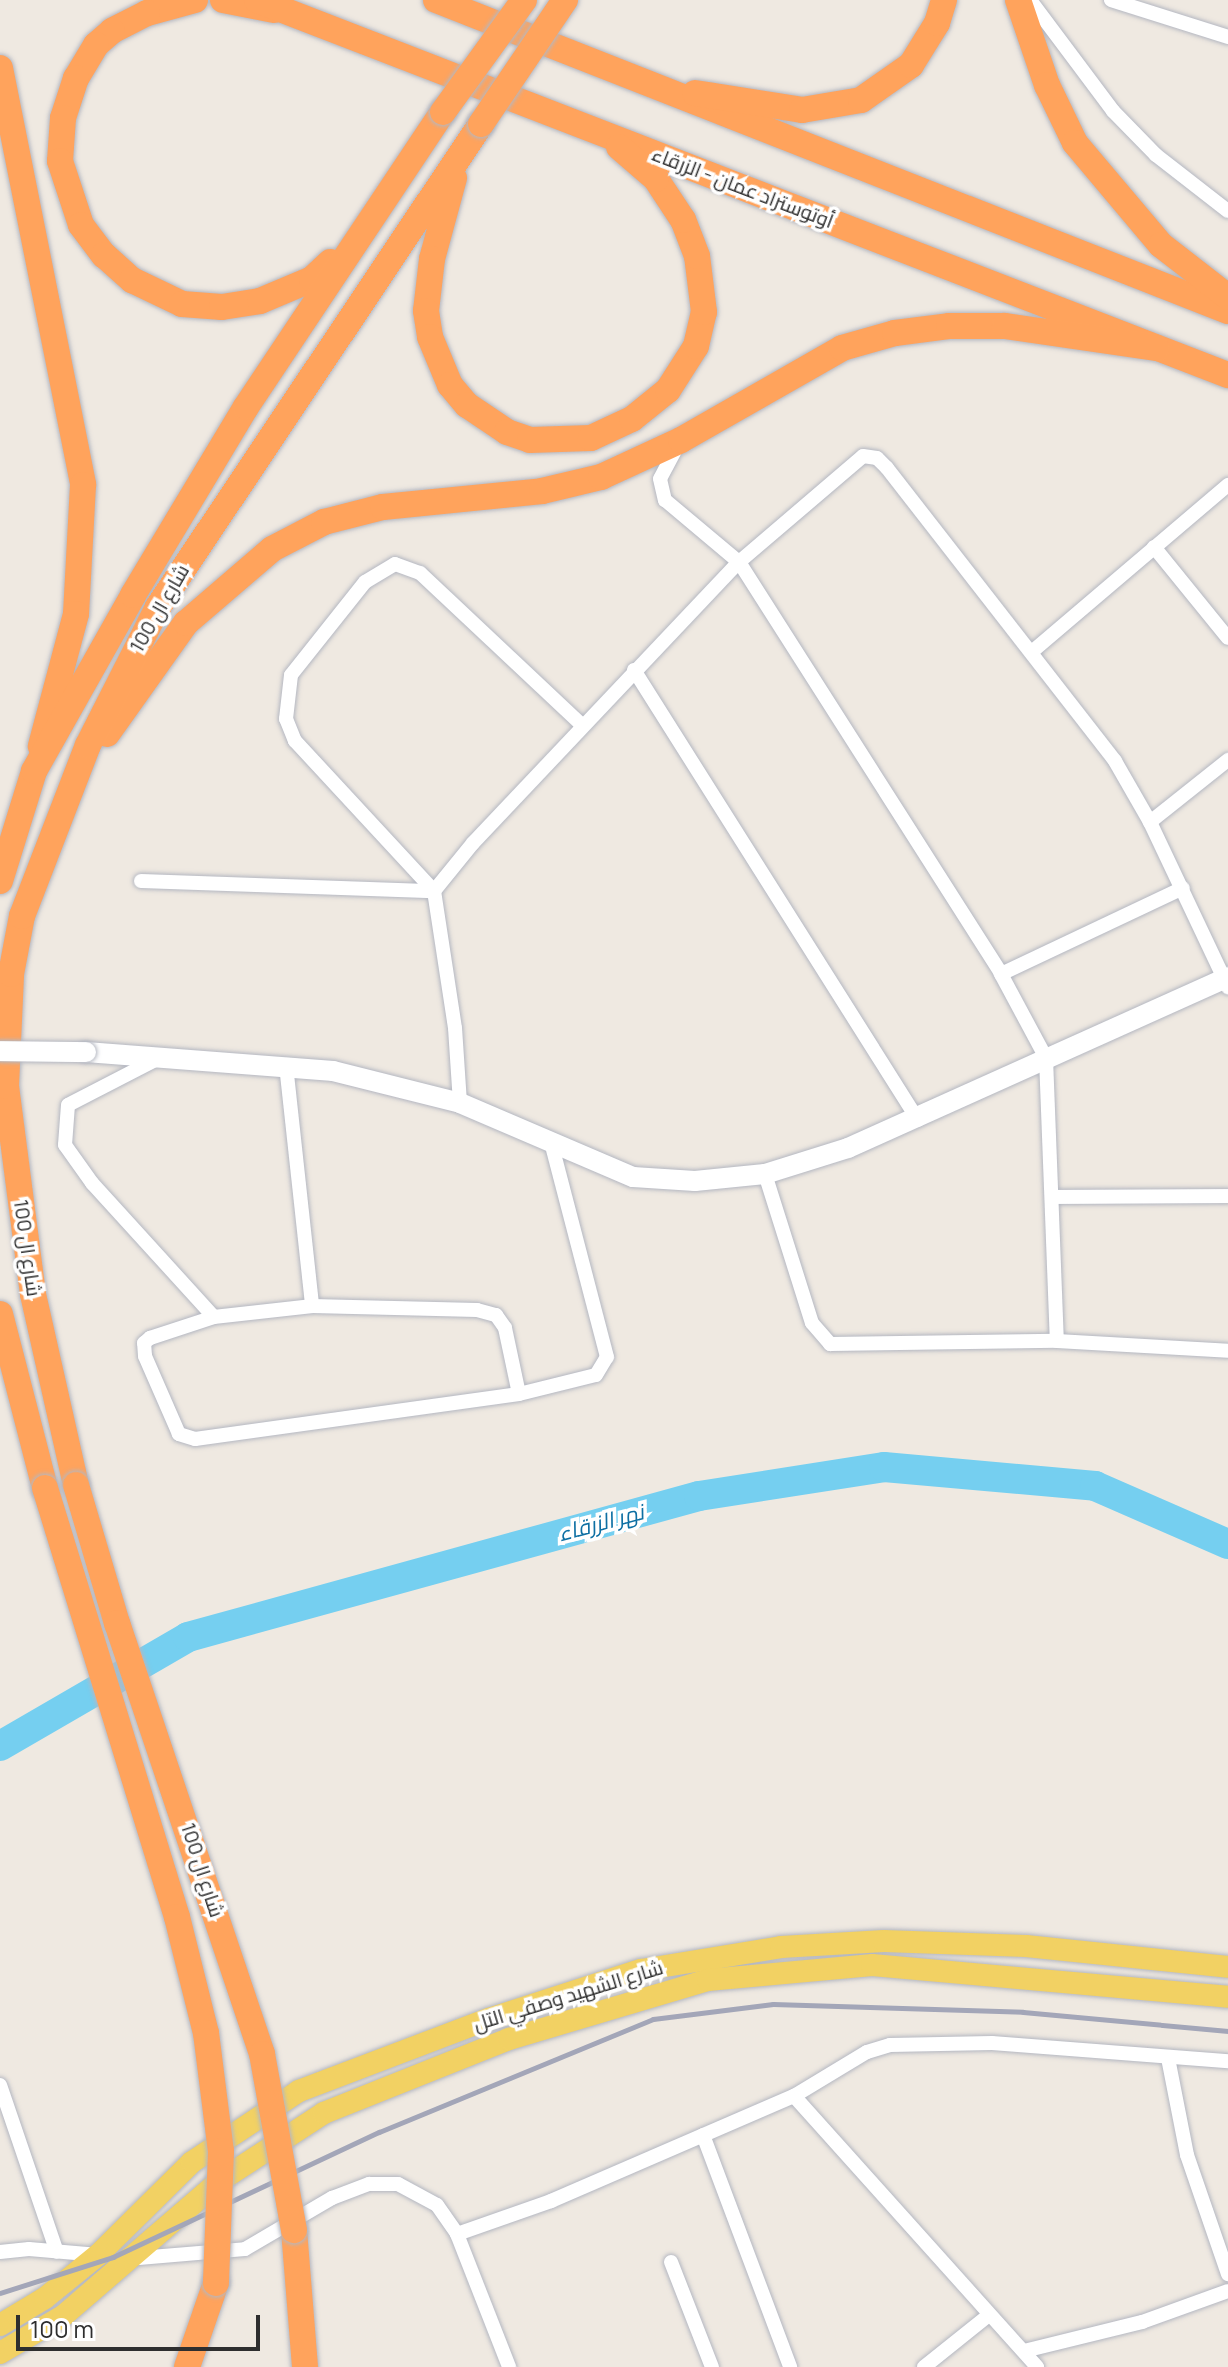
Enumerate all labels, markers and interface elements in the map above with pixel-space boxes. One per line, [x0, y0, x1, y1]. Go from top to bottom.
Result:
street label: أوتوستراد عمان - الزرقاء [649, 141, 837, 233]
street label: شارع ال 100 [124, 560, 194, 656]
street label: شارع ال 100 [9, 1198, 47, 1298]
water label: نهر الزرقاء [555, 1499, 647, 1547]
street label: شارع ال 100 [177, 1820, 229, 1920]
street label: شارع الشهيد وصفي التل [470, 1955, 666, 2035]
scale bar [20, 2299, 264, 2349]
text: 100 m [30, 2312, 94, 2345]

